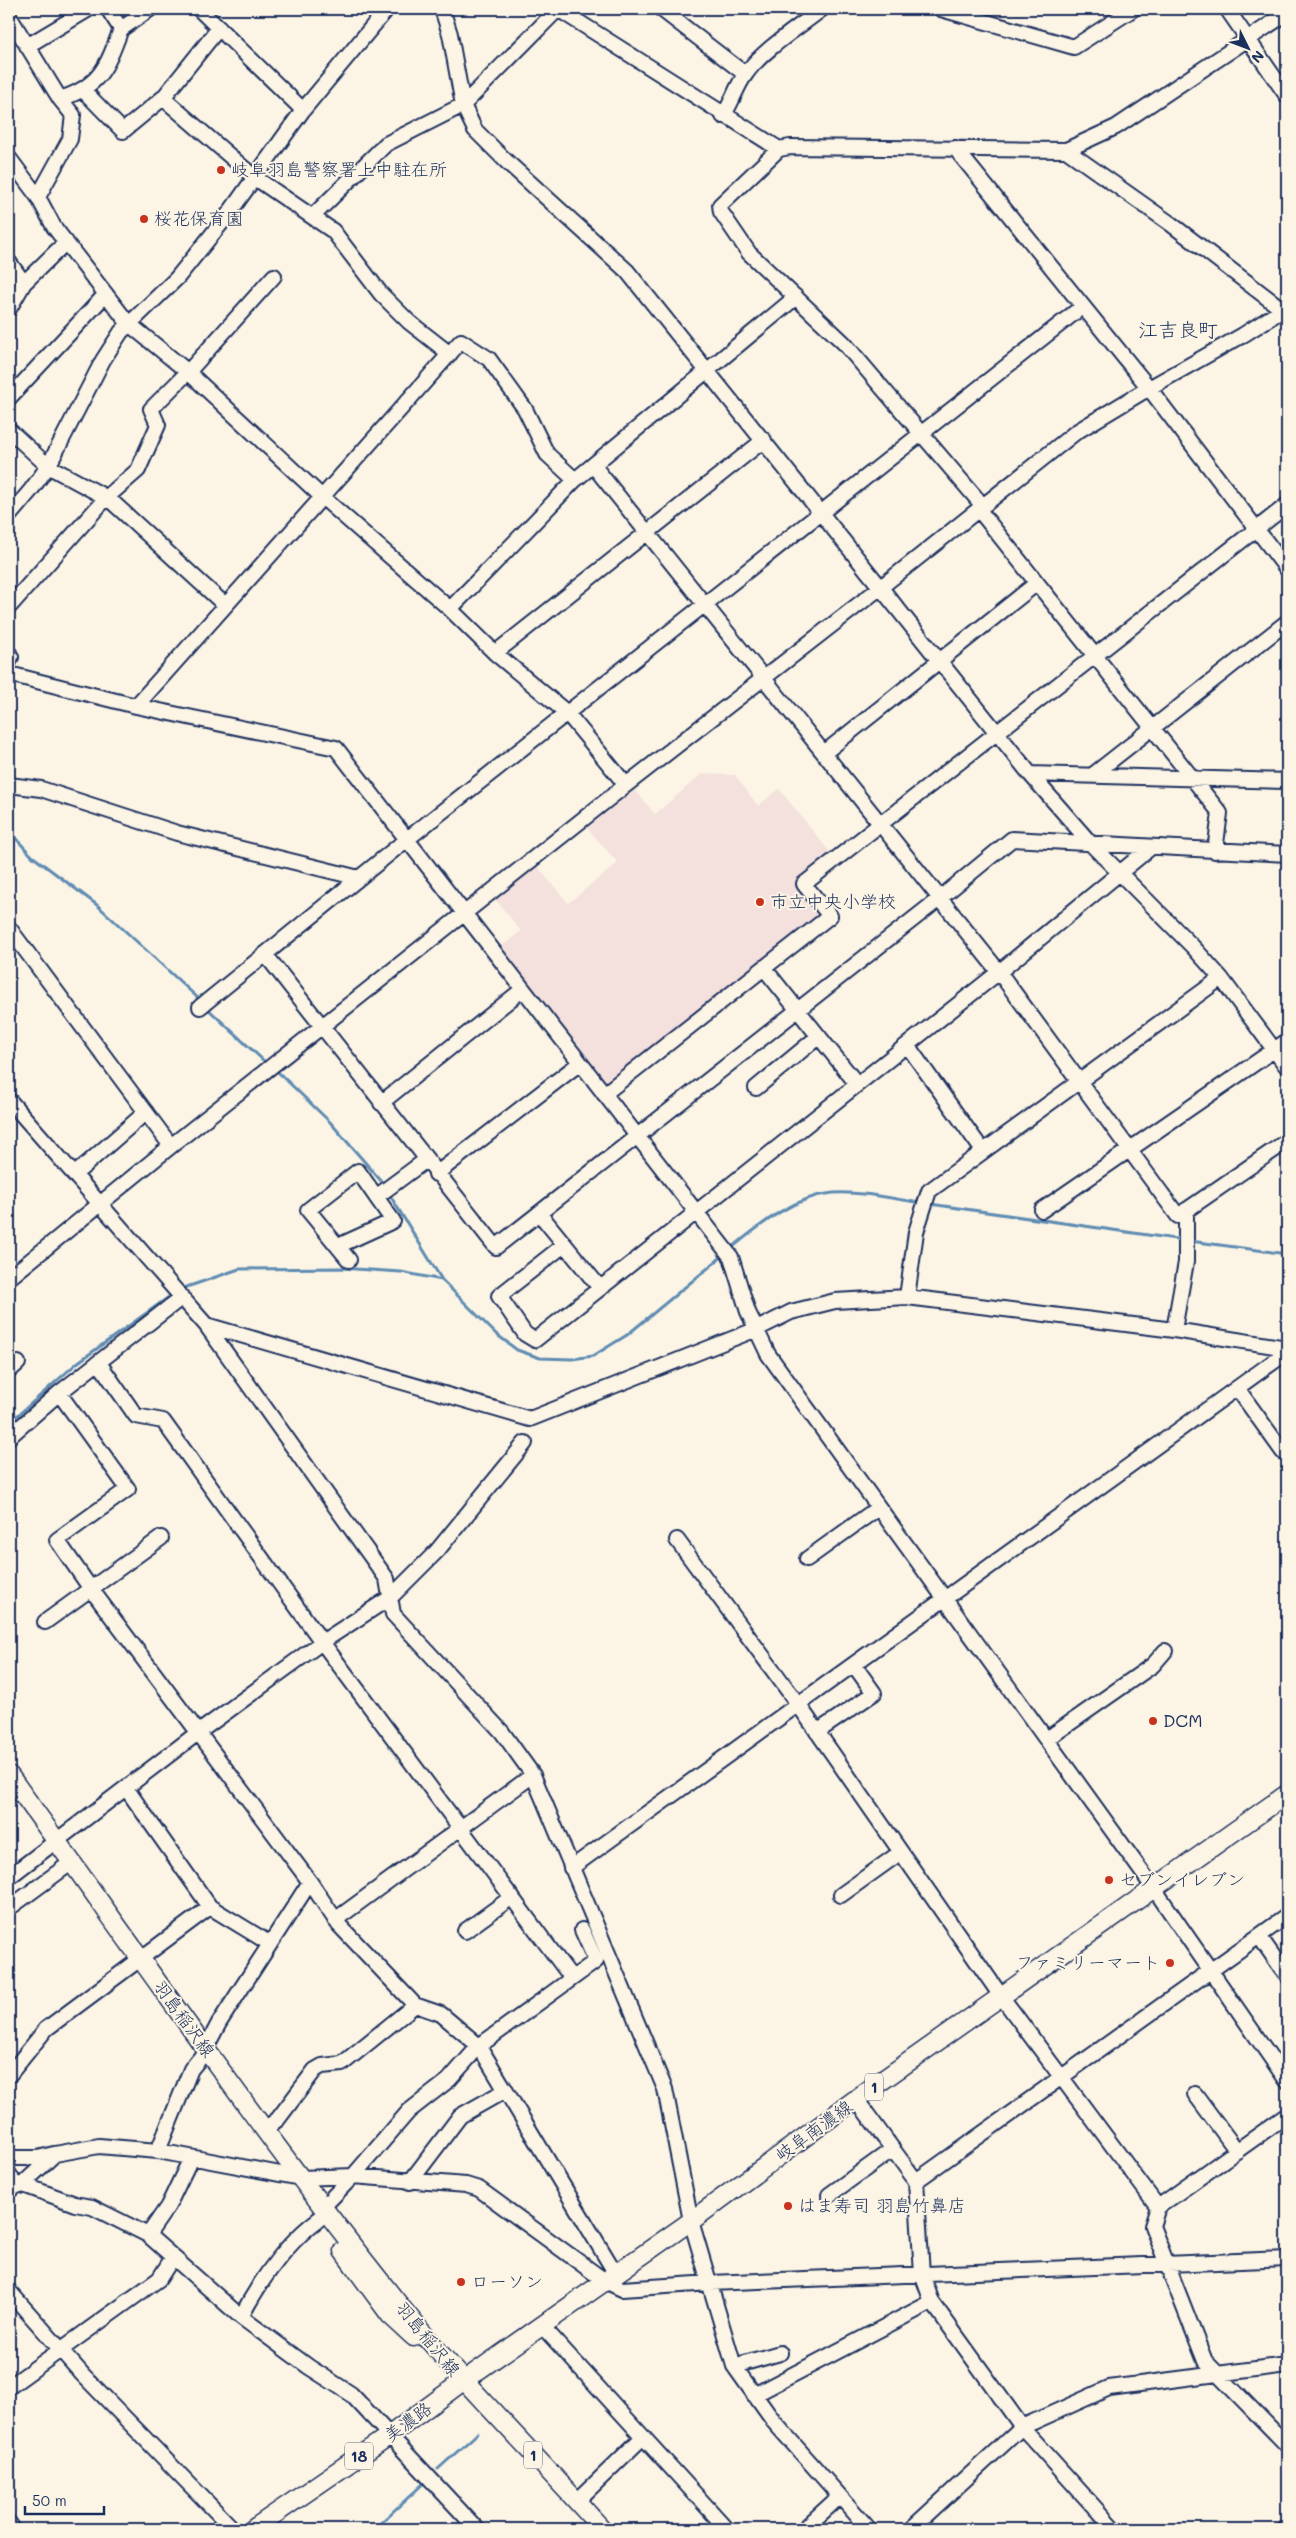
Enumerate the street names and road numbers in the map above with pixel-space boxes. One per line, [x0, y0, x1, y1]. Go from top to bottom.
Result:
street label: 羽島稲沢線 [149, 1975, 221, 2062]
road number: 1 [865, 2074, 883, 2100]
street label: 岐阜南濃線 [770, 2094, 857, 2166]
street label: 羽島稲沢線 [391, 2296, 466, 2381]
street label: 美濃路 [379, 2396, 436, 2447]
road number: 18 [345, 2442, 373, 2470]
road number: 1 [524, 2442, 542, 2468]

